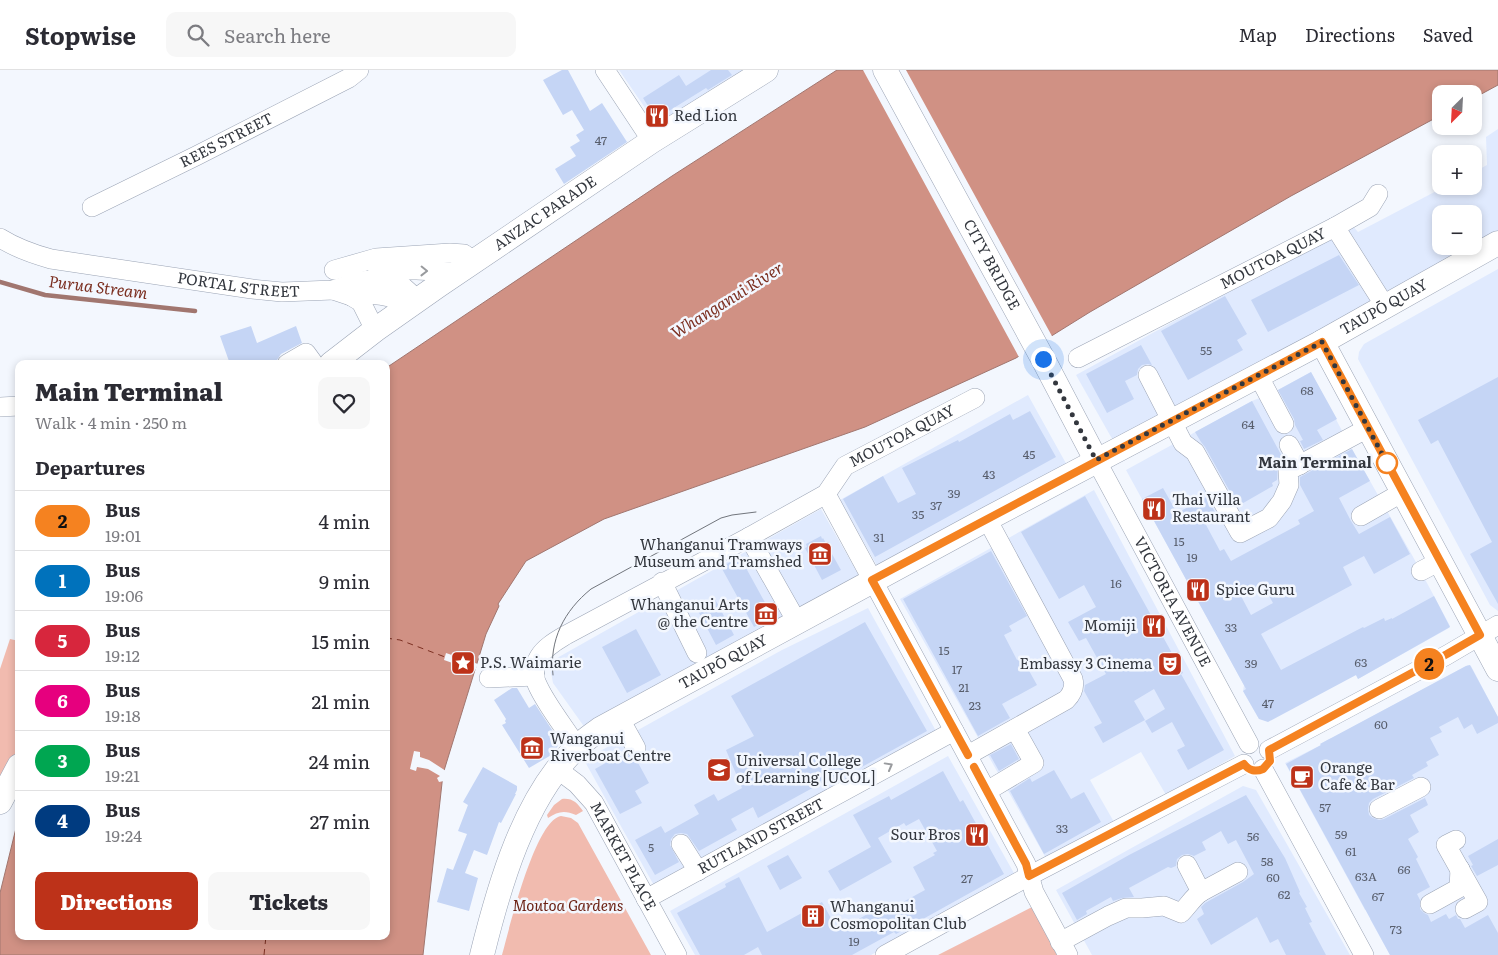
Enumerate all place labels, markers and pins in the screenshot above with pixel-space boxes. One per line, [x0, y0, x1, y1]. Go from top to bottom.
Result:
restaurant icon: Red Lion [644, 103, 670, 129]
place label: Red Lion [674, 103, 738, 126]
place label: Main Terminal [1258, 450, 1373, 473]
marker: Main Terminal [1376, 452, 1398, 474]
place label: Thai Villa Restaurant [1172, 487, 1250, 527]
restaurant icon: Thai Villa Restaurant [1141, 496, 1167, 522]
place label: Whanganui Tramways Museum and Tramshed [633, 532, 802, 572]
museum icon: Whanganui Tramways Museum and Tramshed [807, 541, 833, 567]
restaurant icon: Spice Guru [1185, 577, 1211, 603]
place label: Spice Guru [1216, 577, 1295, 600]
place label: Whanganui Arts @ the Centre [630, 592, 748, 632]
museum icon: Whanganui Arts @ the Centre [753, 601, 779, 627]
place label: Momiji [1083, 613, 1136, 636]
restaurant icon: Momiji [1141, 613, 1167, 639]
place icon: P.S. Waimarie [450, 650, 476, 676]
place label: P.S. Waimarie [480, 650, 582, 673]
place label: Embassy 3 Cinema [1020, 651, 1153, 674]
theatre icon: Embassy 3 Cinema [1157, 651, 1183, 677]
place label: Wanganui Riverboat Centre [550, 726, 671, 766]
museum icon: Wanganui Riverboat Centre [519, 735, 545, 761]
place label: Universal College of Learning [UCOL] [736, 748, 876, 788]
place label: Orange Cafe & Bar [1320, 755, 1395, 795]
school or university icon: Universal College of Learning [UCOL] [706, 757, 732, 783]
cafe icon: Orange Cafe & Bar [1289, 764, 1315, 790]
place label: Sour Bros [891, 822, 960, 845]
restaurant icon: Sour Bros [964, 822, 990, 848]
place label: Whanganui Cosmopolitan Club [830, 894, 967, 934]
building icon: Whanganui Cosmopolitan Club [800, 903, 826, 929]

